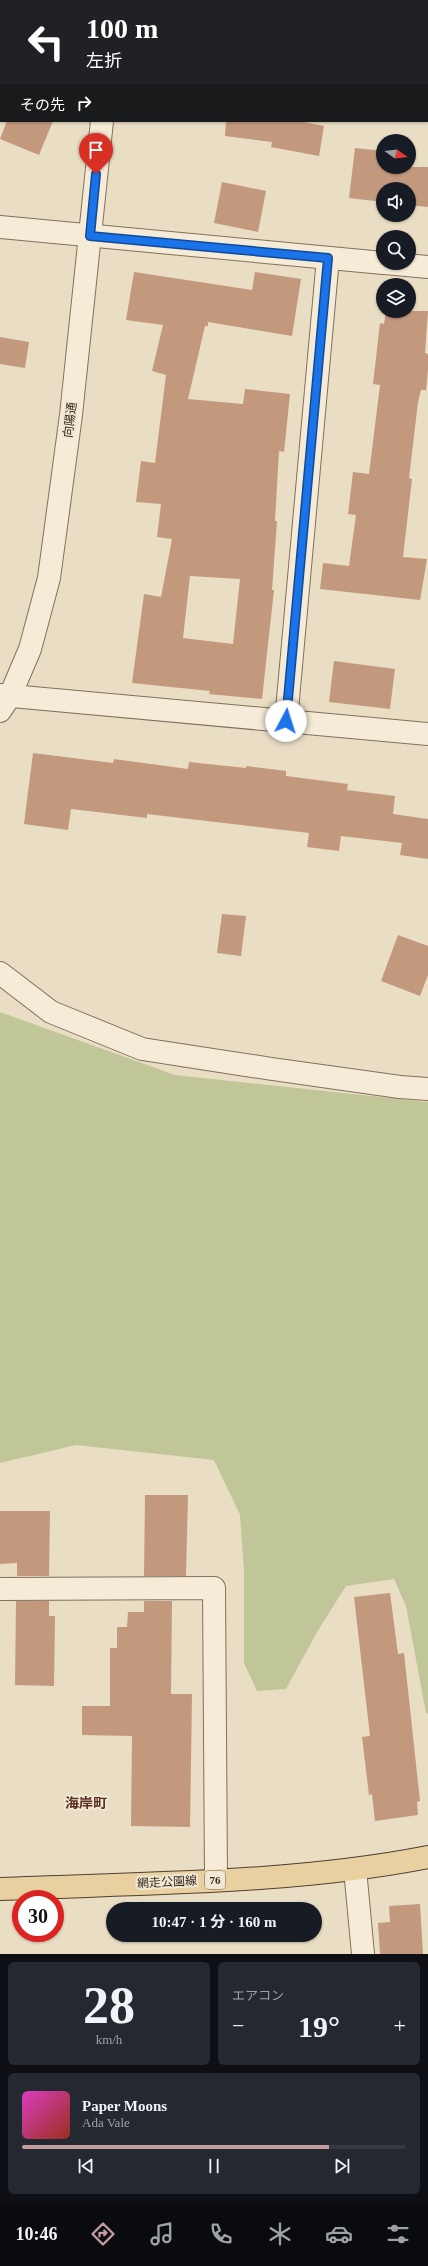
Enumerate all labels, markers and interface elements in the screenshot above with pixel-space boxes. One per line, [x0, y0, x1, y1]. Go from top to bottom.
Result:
text: 100 m [86, 13, 158, 44]
icon: left [20, 16, 72, 68]
text: 左折 [86, 51, 122, 71]
icon: right [73, 92, 95, 114]
text: その先 [20, 97, 65, 113]
pin [79, 133, 113, 174]
north arrow [376, 134, 416, 174]
map controls [376, 134, 416, 318]
icon: arrive [85, 139, 107, 161]
button: sound [376, 182, 416, 222]
button: search [376, 230, 416, 270]
button: layers [376, 278, 416, 318]
street label: 向陽通 [61, 401, 79, 439]
position arrow [265, 700, 307, 742]
district label: 海岸町 [65, 1796, 107, 1811]
road number: 76 [205, 1871, 225, 1889]
street label: 網走公園線 [137, 1873, 197, 1891]
speed limit sign: 30 [12, 1890, 64, 1942]
text: 10:47 · 1 分 · 160 m [152, 1914, 277, 1930]
text: 28 [83, 1977, 135, 2034]
text: エアコン [232, 1988, 284, 2003]
text: 19° [298, 2010, 340, 2043]
text: − [232, 2013, 244, 2038]
text: + [394, 2013, 406, 2038]
text: km/h [96, 2032, 122, 2047]
text: Paper Moons [82, 2098, 167, 2114]
text: Ada Vale [82, 2115, 130, 2130]
icon: previous [75, 2155, 97, 2177]
icon: pause [203, 2155, 225, 2177]
icon: next [331, 2155, 353, 2177]
icon: directions [89, 2220, 117, 2248]
icon: music [148, 2220, 176, 2248]
icon: phone [207, 2220, 235, 2248]
icon: climate [266, 2220, 294, 2248]
icon: car [325, 2220, 353, 2248]
icon: filters [384, 2220, 412, 2248]
text: 10:46 [16, 2224, 58, 2244]

